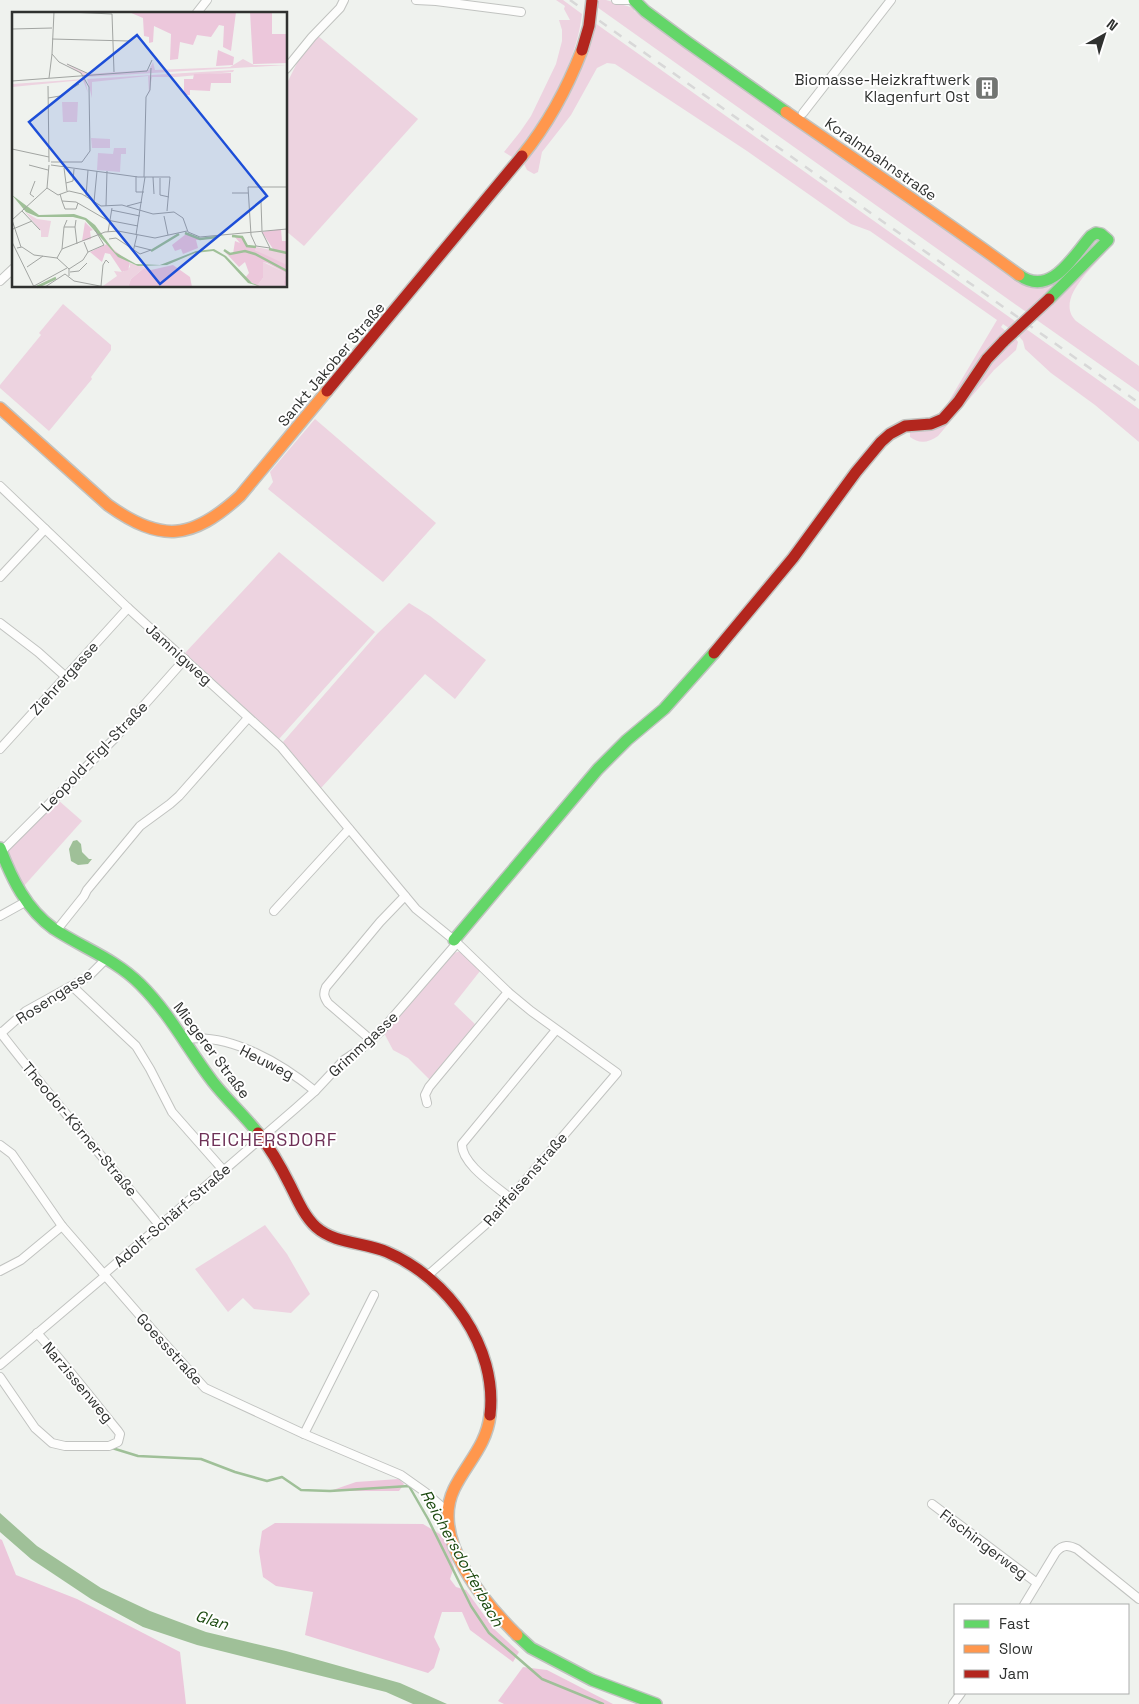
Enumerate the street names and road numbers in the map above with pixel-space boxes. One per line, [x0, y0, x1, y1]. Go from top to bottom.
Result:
street label: Koralmbahnstraße [821, 113, 941, 205]
street label: Sankt Jakober Straße [273, 298, 389, 430]
street label: Jamnigweg [142, 619, 216, 689]
street label: Ziehrergasse [26, 637, 102, 719]
street label: Leopold-Figl-Straße [37, 697, 152, 815]
street label: Rosengasse [12, 964, 96, 1028]
street label: Miegerer Straße [169, 998, 255, 1102]
street label: Grimmgasse [324, 1007, 402, 1081]
street label: Heuweg [237, 1040, 297, 1084]
street label: Theodor-Körner-Straße [18, 1058, 142, 1200]
street label: Raiffeisenstraße [479, 1128, 571, 1230]
street label: Adolf-Schärf-Straße [110, 1159, 234, 1271]
street label: Goessstraße [133, 1309, 208, 1389]
street label: Narzissenweg [39, 1338, 117, 1426]
street label: Fischingerweg [936, 1505, 1032, 1583]

